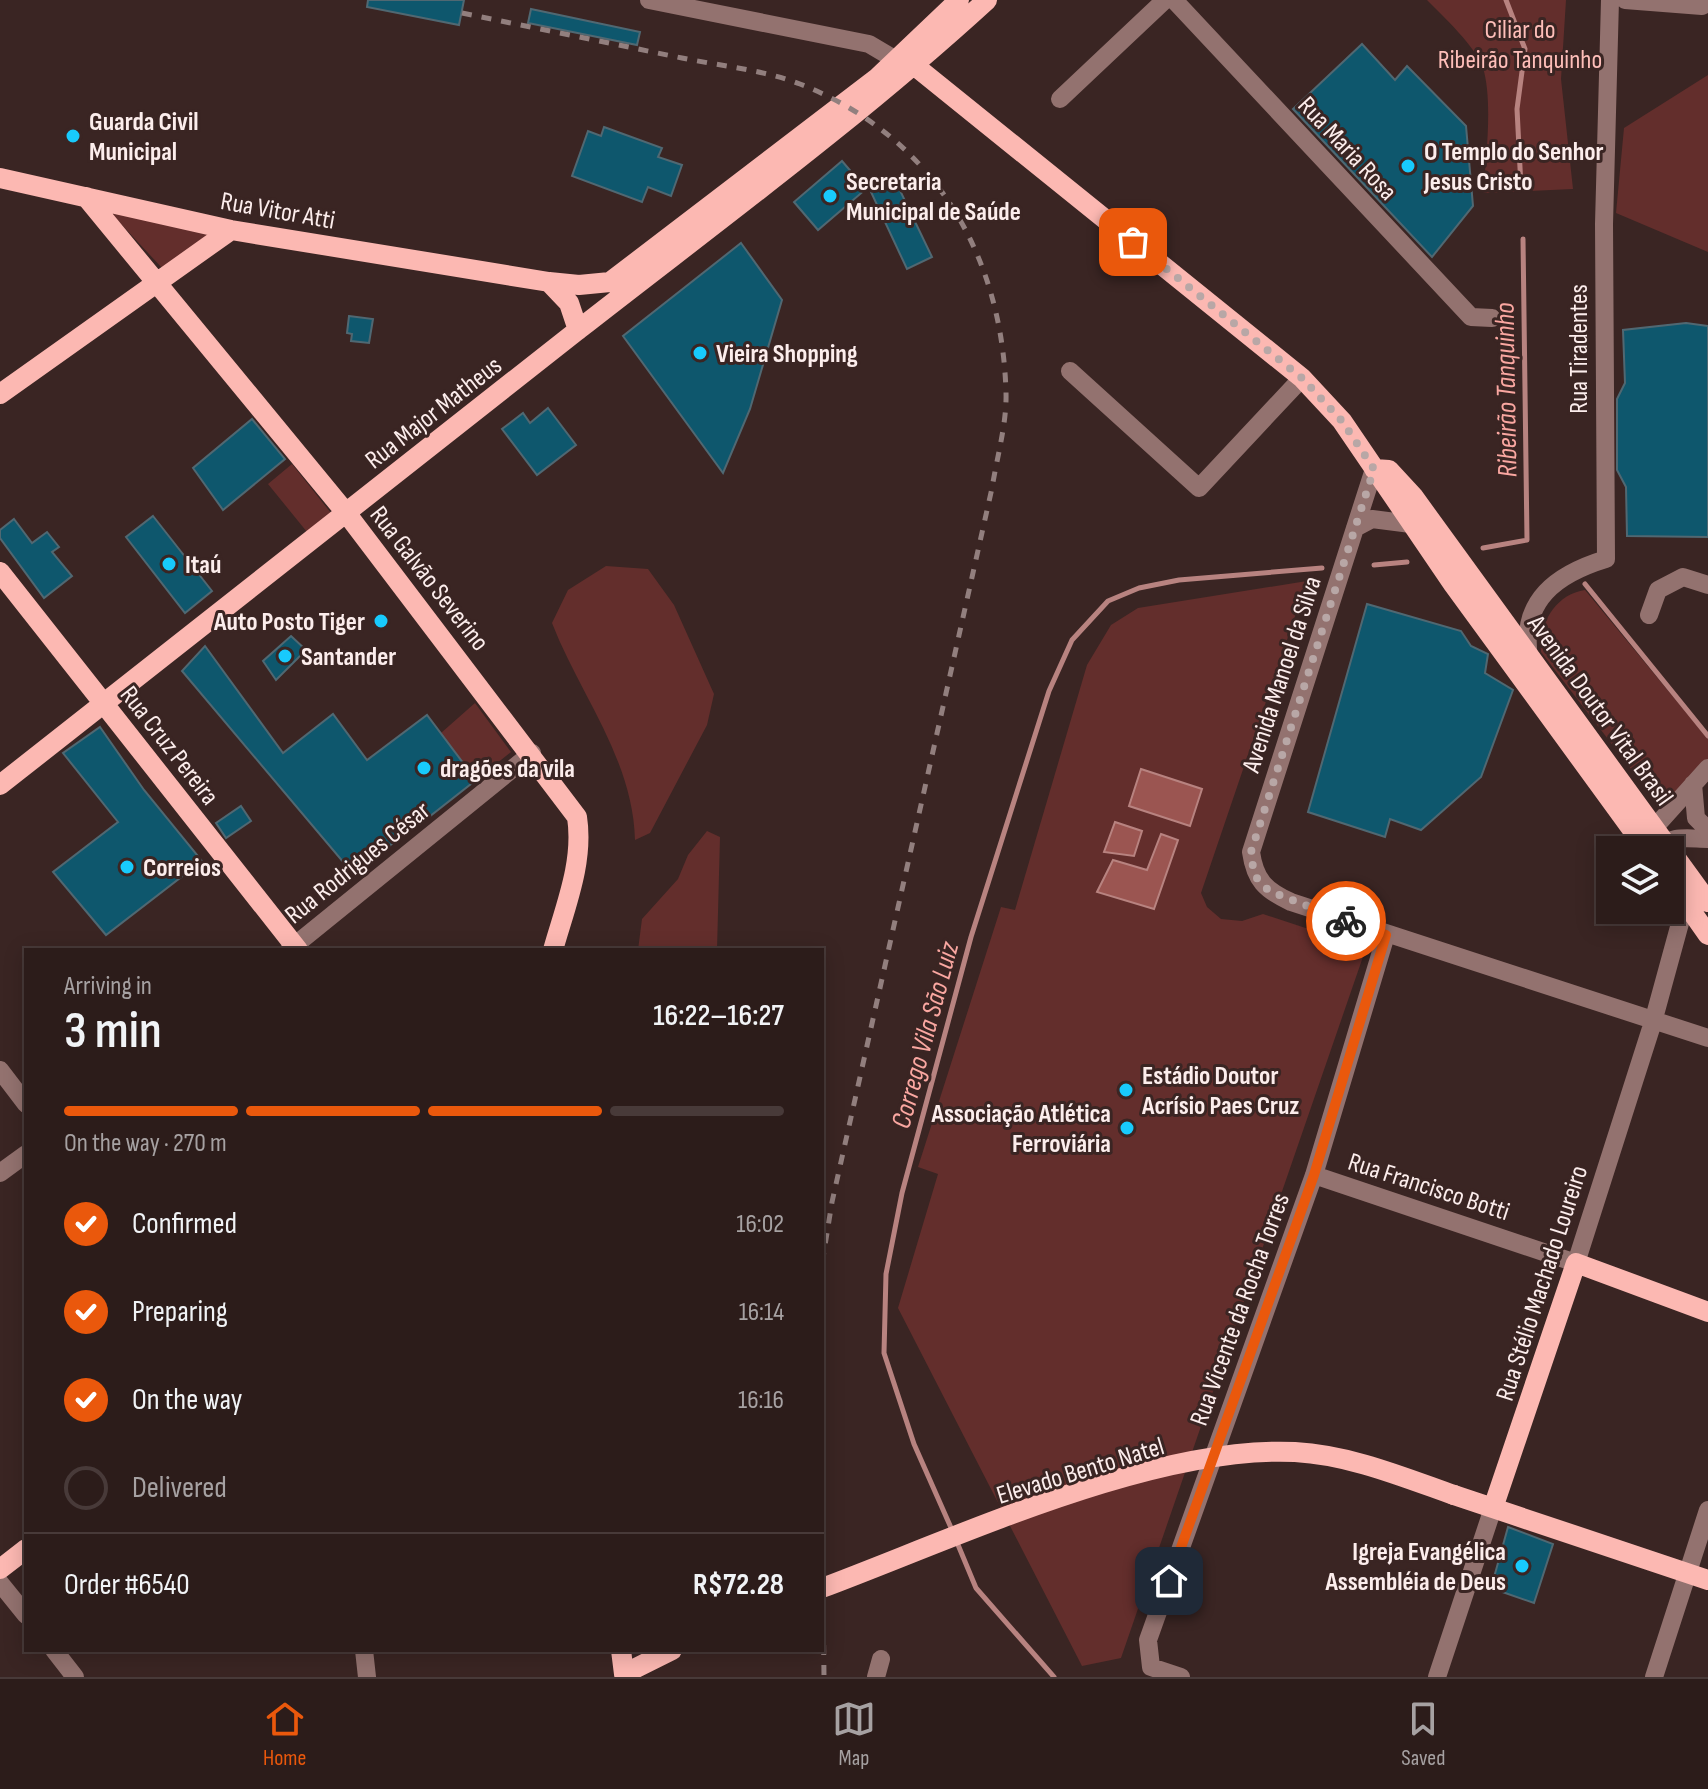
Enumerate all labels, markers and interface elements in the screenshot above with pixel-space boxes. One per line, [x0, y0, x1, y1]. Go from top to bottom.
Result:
park label: Ciliar do Ribeirão Tanquinho [1438, 15, 1602, 76]
street label: Rua Maria Rosa [1291, 91, 1403, 207]
place label: Guarda Civil Municipal [89, 107, 198, 168]
marker: Guarda Civil Municipal [64, 127, 82, 145]
place label: O Templo do Senhor Jesus Cristo [1423, 137, 1604, 198]
marker: O Templo do Senhor Jesus Cristo [1399, 157, 1417, 175]
place label: Secretaria Municipal de Saúde [846, 167, 1021, 228]
street label: Rua Vitor Atti [218, 186, 337, 237]
marker: Secretaria Municipal de Saúde [821, 187, 839, 205]
pin [1099, 208, 1167, 276]
icon: bag [1111, 220, 1155, 264]
street label: Rua Tiradentes [1564, 284, 1595, 414]
water label: Ribeirão Tanquinho [1488, 302, 1525, 478]
place label: Vieira Shopping [716, 339, 858, 370]
marker: Vieira Shopping [691, 344, 709, 362]
street label: Rua Major Matheus [359, 350, 508, 476]
street label: Rua Galvão Severino [363, 500, 495, 658]
place label: Itaú [185, 550, 221, 581]
marker: Itaú [160, 555, 178, 573]
street label: Avenida Manoel da Silva [1236, 573, 1329, 777]
place label: Auto Posto Tiger [213, 607, 365, 638]
street label: Avenida Doutor Vital Brasil [1520, 609, 1679, 812]
marker: Auto Posto Tiger [372, 612, 390, 630]
place label: Santander [301, 642, 396, 673]
marker: Santander [276, 647, 294, 665]
street label: Rua Cruz Pereira [113, 680, 225, 811]
place label: dragões da vila [440, 754, 575, 785]
marker: dragões da vila [415, 759, 433, 777]
street label: Rua Rodrigues César [279, 795, 437, 931]
map controls [1596, 836, 1684, 924]
button: layers [1596, 836, 1684, 924]
place label: Correios [143, 853, 221, 884]
marker: Correios [118, 858, 136, 876]
courier [1306, 881, 1386, 961]
icon: bike [1324, 899, 1368, 943]
water label: Corrego Vila São Luiz [885, 938, 966, 1132]
text: Arriving in [64, 971, 152, 1002]
text: 16:22–16:27 [653, 998, 784, 1034]
text: 3 min [64, 1000, 162, 1063]
place label: Estádio Doutor Acrísio Paes Cruz [1141, 1061, 1299, 1122]
marker: Estádio Doutor Acrísio Paes Cruz [1117, 1081, 1135, 1099]
place label: Associação Atlética Ferroviária [930, 1099, 1111, 1160]
marker: Associação Atlética Ferroviária [1118, 1119, 1136, 1137]
text: On the way · 270 m [64, 1128, 227, 1159]
street label: Rua Francisco Botti [1344, 1147, 1513, 1228]
street label: Rua Stélio Machado Loureiro [1490, 1162, 1595, 1405]
street label: Rua Vicente da Rocha Torres [1184, 1189, 1297, 1430]
icon: check [64, 1202, 108, 1246]
text: Confirmed [132, 1206, 237, 1242]
text: 16:02 [736, 1209, 784, 1240]
icon: check [64, 1290, 108, 1334]
text: Preparing [132, 1294, 228, 1330]
text: 16:14 [739, 1297, 784, 1328]
icon: check [64, 1378, 108, 1422]
text: On the way [132, 1382, 242, 1418]
text: 16:16 [738, 1385, 784, 1416]
street label: Elevado Bento Natel [993, 1431, 1168, 1512]
text: Delivered [132, 1470, 227, 1506]
place label: Igreja Evangélica Assembléia de Deus [1324, 1537, 1506, 1598]
pin [1135, 1547, 1203, 1615]
marker: Igreja Evangélica Assembléia de Deus [1513, 1557, 1531, 1575]
icon: home [1147, 1559, 1191, 1603]
text: Order #6540 [64, 1567, 190, 1603]
text: R$72.28 [693, 1567, 784, 1603]
tab: Home [263, 1697, 307, 1772]
tab: Map [832, 1697, 876, 1772]
tab: Saved [1401, 1697, 1445, 1772]

